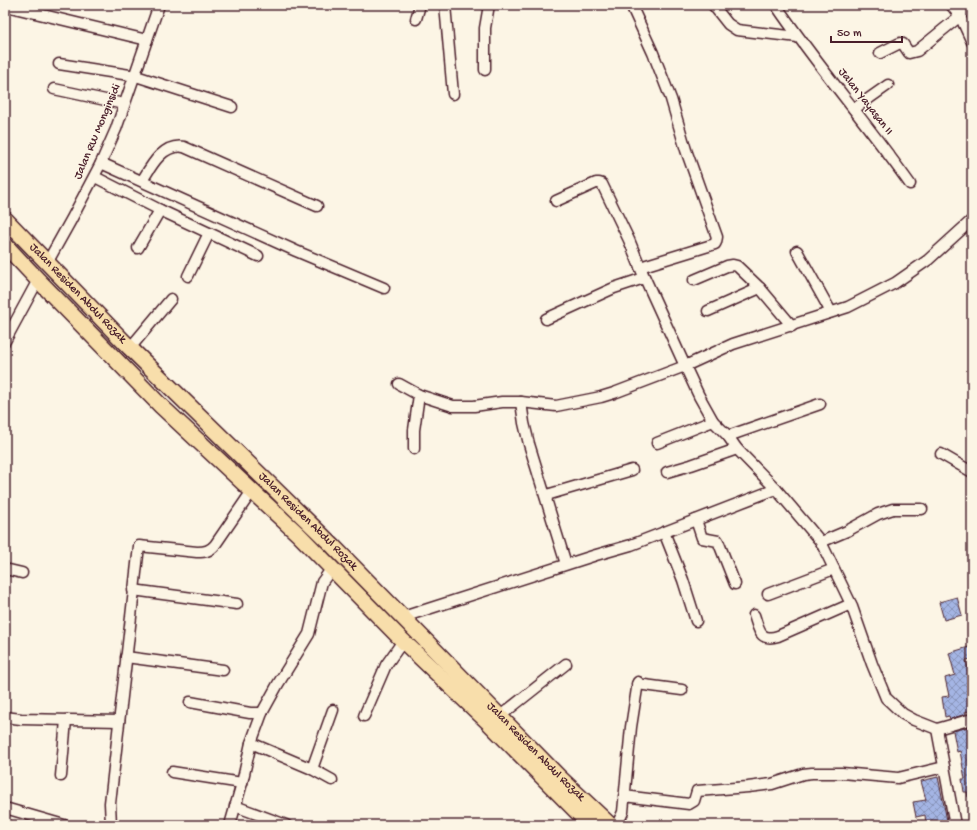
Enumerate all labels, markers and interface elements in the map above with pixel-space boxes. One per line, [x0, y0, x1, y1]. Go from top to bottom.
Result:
scale bar [831, 18, 902, 44]
text: 50 m [837, 27, 862, 41]
street label: Jalan Yayasan II [835, 66, 896, 138]
street label: Jalan RW Monginsidi [72, 82, 125, 182]
street label: Jalan Residen Abdul Rozak [26, 241, 130, 348]
street label: Jalan Residen Abdul Rozak [255, 470, 361, 575]
street label: Jalan Residen Abdul Rozak [483, 700, 589, 805]

